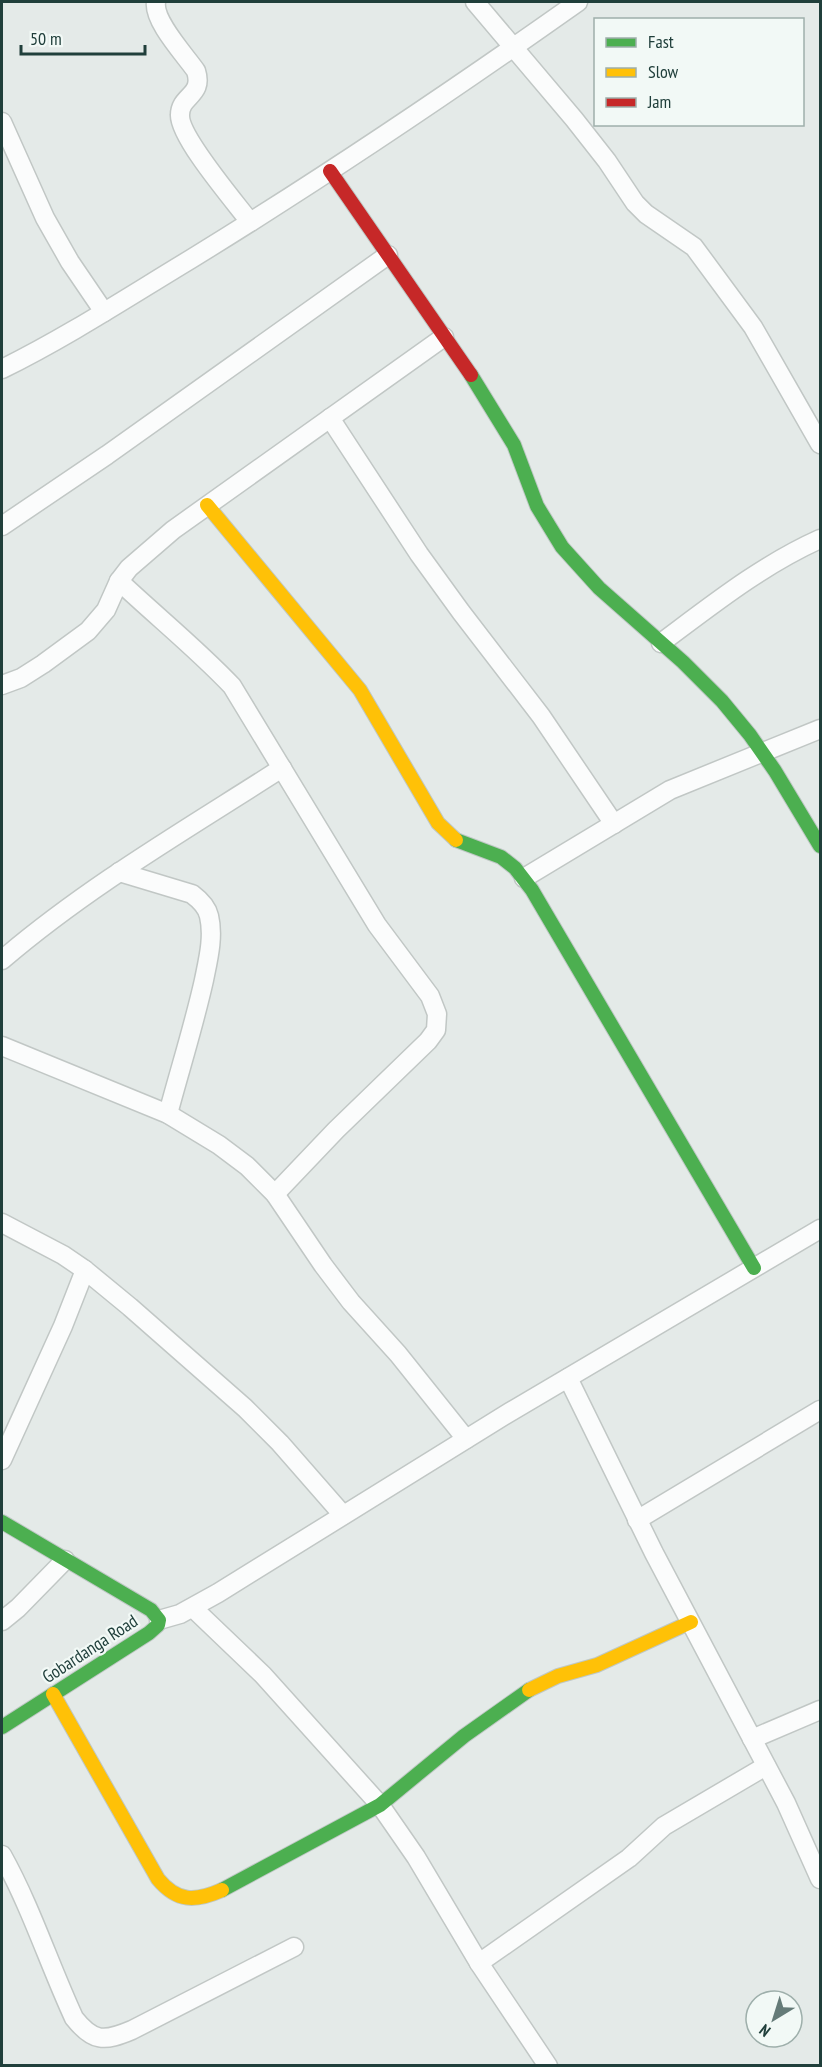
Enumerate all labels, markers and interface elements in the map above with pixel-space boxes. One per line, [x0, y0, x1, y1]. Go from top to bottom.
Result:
scale bar [21, 18, 146, 56]
legend [594, 18, 804, 126]
text: 50 m [30, 27, 62, 50]
text: Fast [648, 30, 674, 53]
text: Slow [648, 60, 679, 83]
text: Jam [647, 90, 671, 113]
street label: Gobardanga Road [38, 1609, 142, 1688]
north arrow [744, 1989, 804, 2049]
text: N [755, 2020, 774, 2041]

